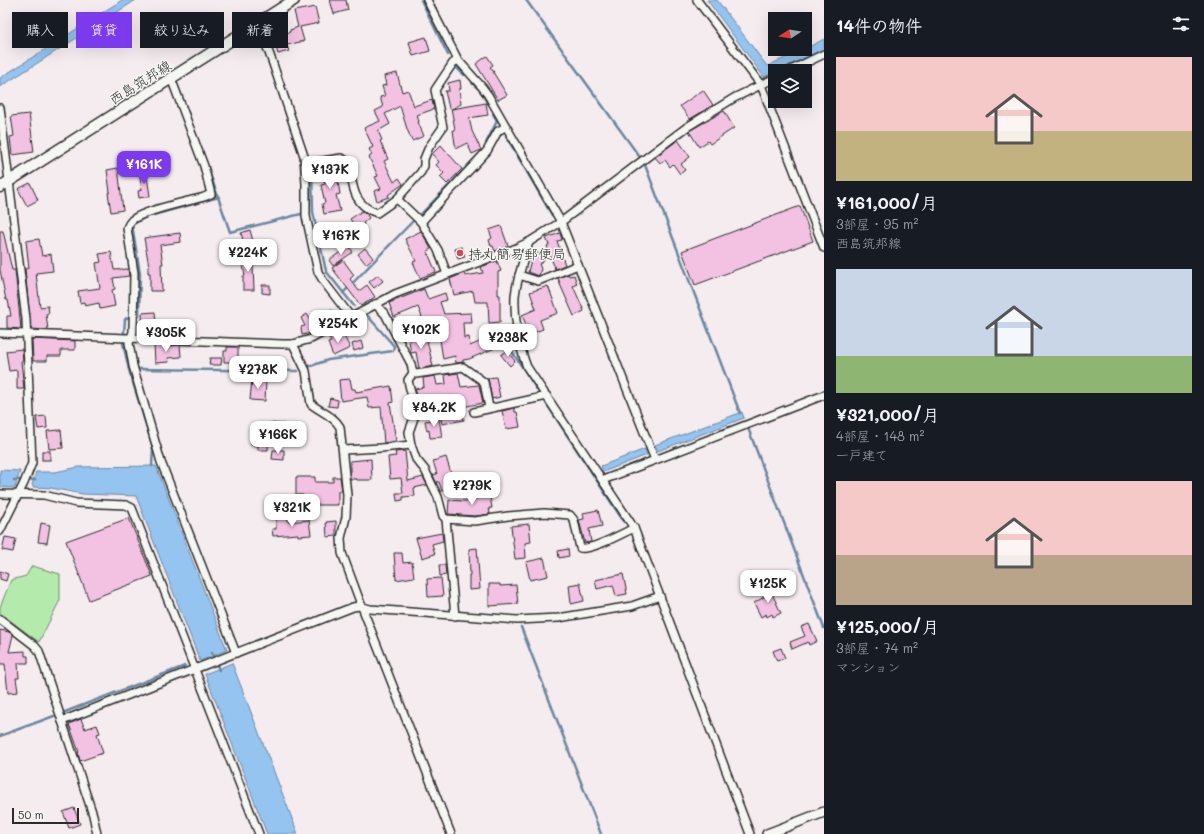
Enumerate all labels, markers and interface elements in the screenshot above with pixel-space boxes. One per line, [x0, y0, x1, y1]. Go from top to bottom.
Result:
chip: 購入 [12, 12, 68, 48]
chip: 賃貸 [76, 12, 132, 48]
chip: 絞り込み [140, 12, 224, 48]
chip: 新着 [232, 12, 288, 48]
north arrow [768, 12, 812, 56]
map controls [768, 12, 812, 108]
icon: filters [1170, 13, 1192, 35]
text: 14件の物件 [836, 14, 922, 36]
street label: 西島筑邦線 [105, 55, 175, 109]
button: layers [768, 64, 812, 108]
icon: home [978, 83, 1050, 155]
pin: ¥161K [116, 151, 172, 185]
text: ¥161K [126, 155, 162, 172]
pin: ¥137K [302, 156, 358, 190]
text: ¥137K [311, 160, 349, 177]
text: ¥161,000/月 [836, 191, 937, 213]
text: 3部屋 · 95 m² [836, 215, 918, 232]
pin: ¥167K [313, 222, 369, 256]
text: ¥167K [322, 226, 360, 243]
text: 西島筑邦線 [836, 234, 901, 251]
pin: ¥224K [220, 239, 276, 273]
text: ¥224K [228, 243, 268, 260]
place label: 持丸簡易郵便局 [468, 244, 566, 263]
marker: 持丸簡易郵便局 [455, 248, 465, 258]
icon: home [978, 295, 1050, 367]
pin: ¥254K [310, 310, 366, 344]
text: ¥254K [318, 314, 358, 331]
pin: ¥102K [393, 316, 449, 350]
pin: ¥305K [138, 319, 194, 353]
text: ¥102K [402, 320, 440, 337]
text: ¥305K [146, 323, 186, 340]
pin: ¥238K [480, 324, 536, 358]
text: ¥238K [488, 328, 528, 345]
pin: ¥278K [230, 356, 286, 390]
text: ¥278K [238, 360, 278, 377]
pin: ¥84.2K [401, 394, 467, 428]
text: ¥84.2K [412, 398, 456, 415]
text: ¥321,000/月 [836, 403, 939, 425]
pin: ¥166K [250, 421, 306, 455]
text: ¥166K [259, 425, 297, 442]
text: 4部屋 · 148 m² [836, 427, 924, 444]
text: 一戸建て [836, 446, 888, 463]
pin: ¥279K [444, 472, 500, 506]
text: ¥279K [452, 476, 492, 493]
pin: ¥321K [264, 494, 320, 528]
text: ¥321K [273, 498, 311, 515]
icon: home [978, 507, 1050, 579]
pin: ¥125K [740, 570, 796, 604]
text: ¥125K [749, 574, 787, 591]
text: ¥125,000/月 [836, 615, 939, 637]
text: 3部屋 · 74 m² [836, 639, 918, 656]
text: マンション [836, 658, 900, 675]
scale bar [12, 806, 79, 825]
text: 50 m [18, 807, 44, 822]

